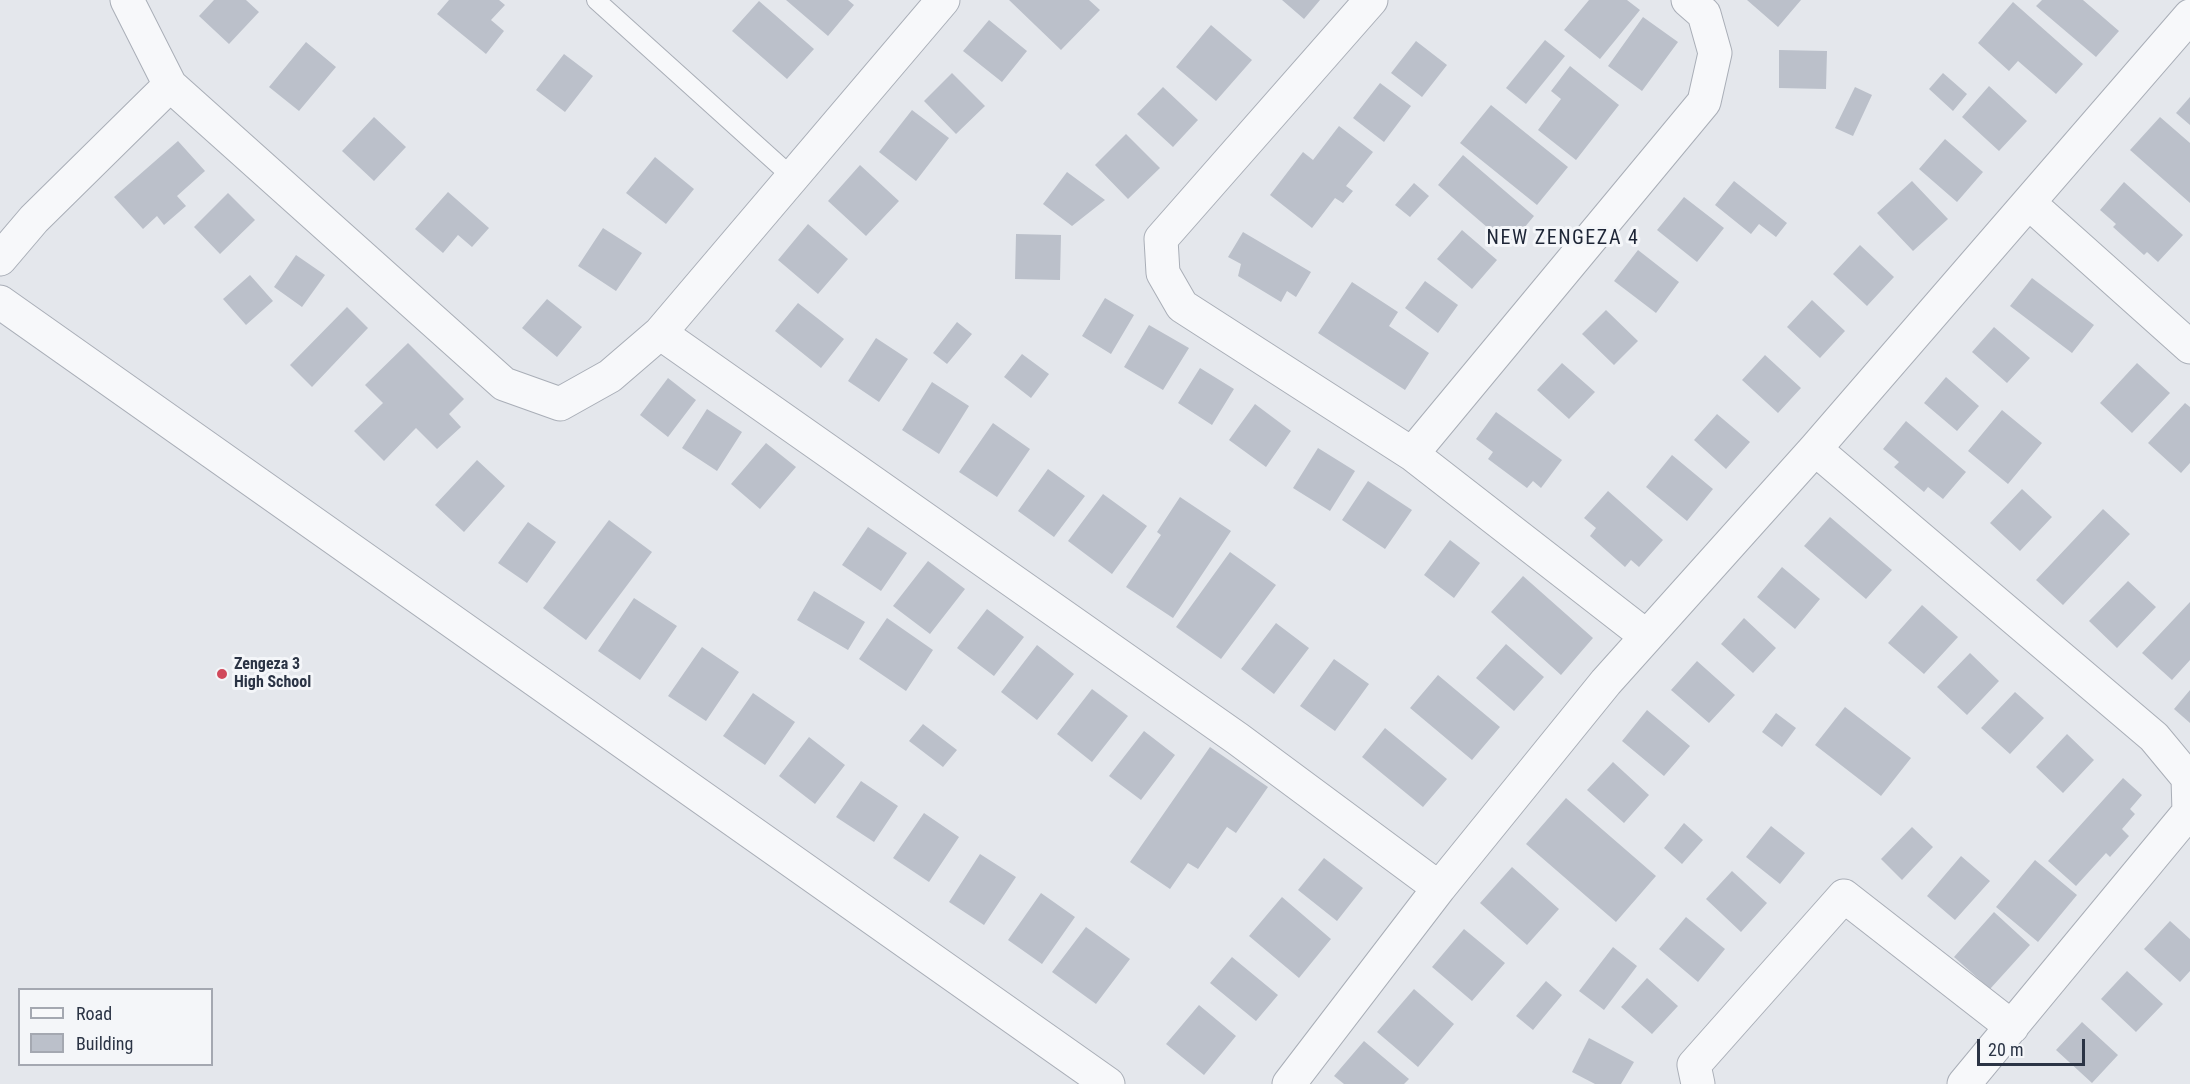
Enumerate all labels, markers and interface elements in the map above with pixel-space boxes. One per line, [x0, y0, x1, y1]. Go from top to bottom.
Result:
district label: NEW ZENGEZA 4 [1487, 227, 1639, 251]
place label: Zengeza 3 High School [234, 655, 311, 693]
marker: Zengeza 3 High School [215, 667, 229, 681]
legend [18, 988, 213, 1066]
text: Road [76, 1003, 112, 1024]
scale bar [1980, 1027, 2088, 1065]
text: Building [76, 1033, 133, 1054]
text: 20 m [1988, 1039, 2023, 1060]

